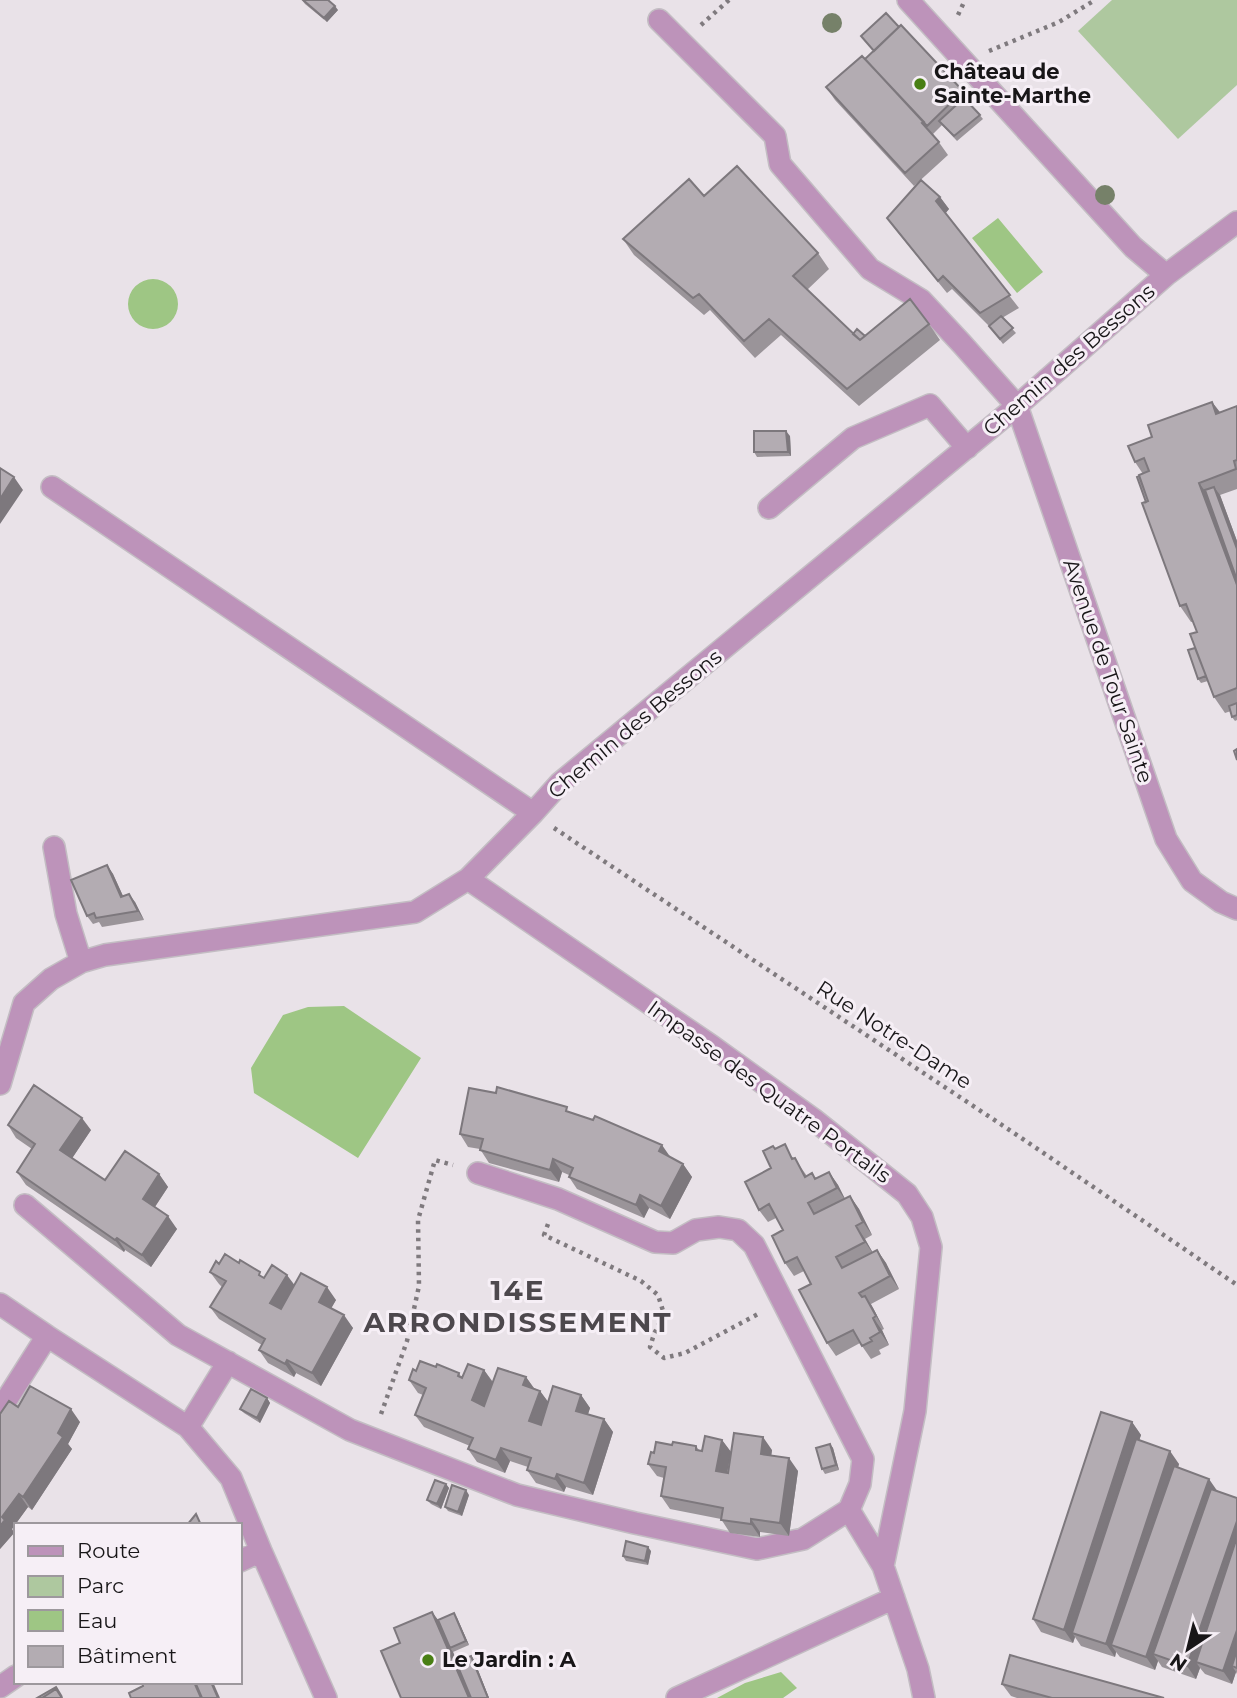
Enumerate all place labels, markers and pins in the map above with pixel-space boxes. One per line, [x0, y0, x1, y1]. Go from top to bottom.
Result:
place label: Château de Sainte-Marthe [934, 59, 1091, 108]
marker: Château de Sainte-Marthe [912, 76, 928, 92]
place label: Le Jardin : A [442, 1647, 577, 1672]
marker: Le Jardin : A [420, 1652, 436, 1668]

